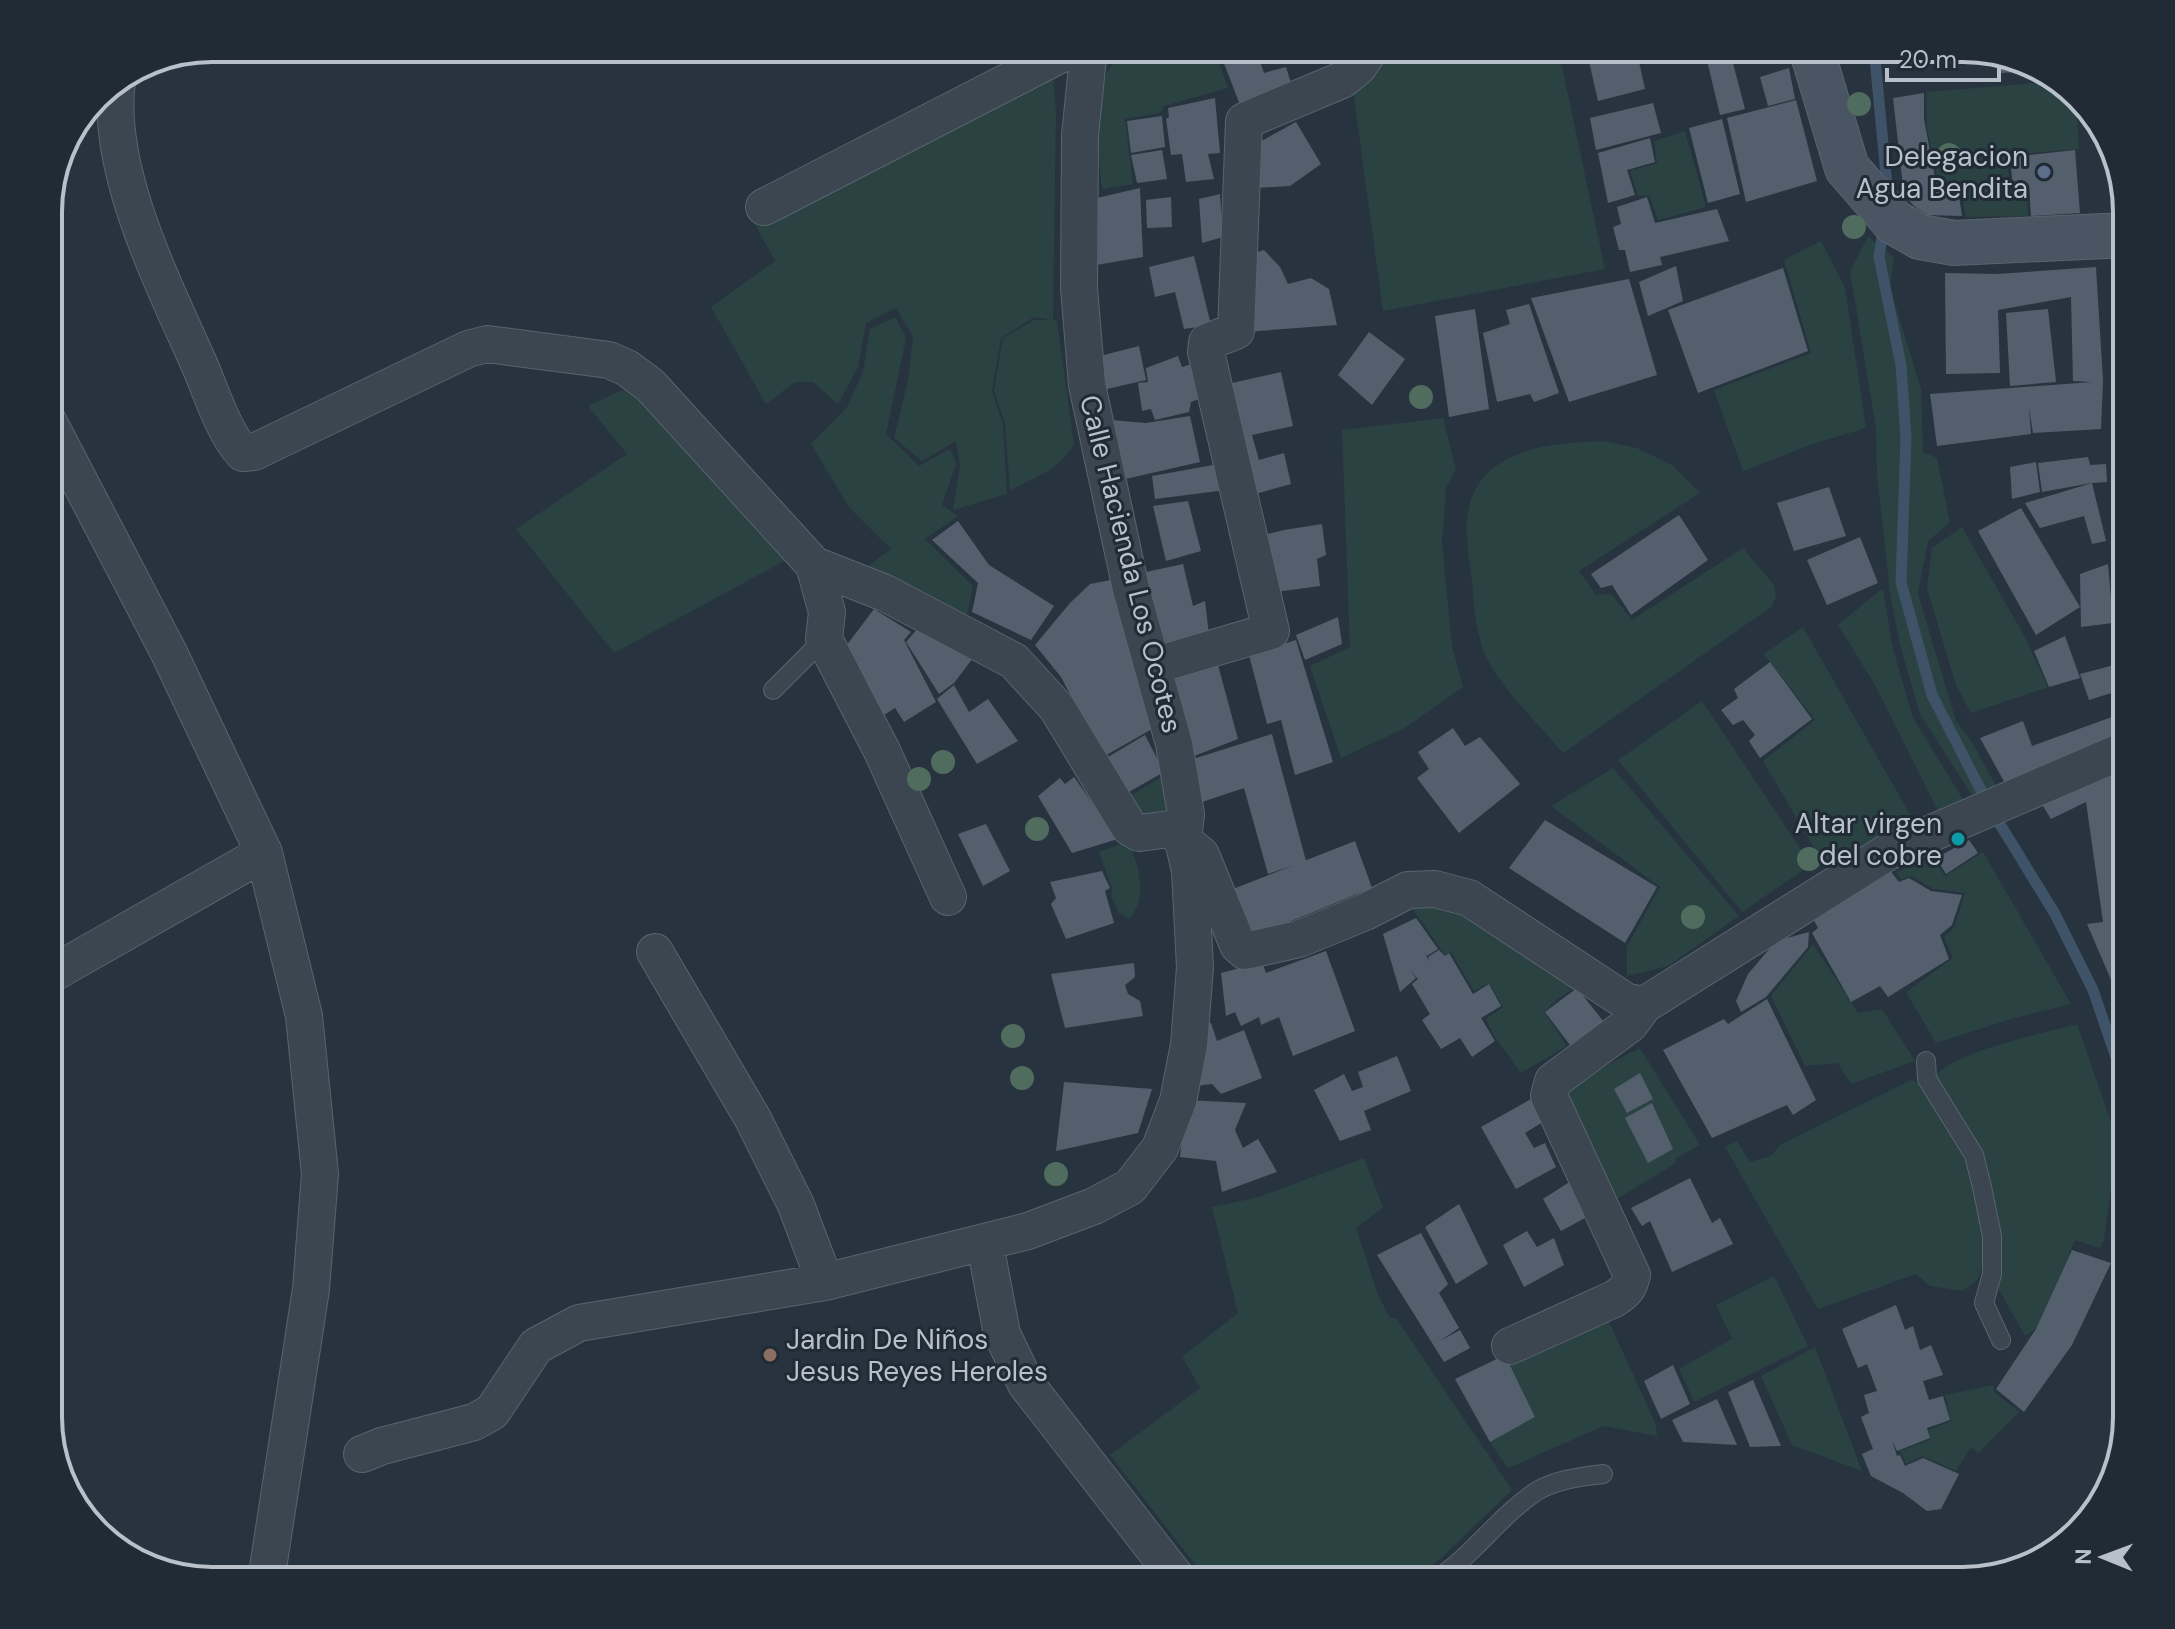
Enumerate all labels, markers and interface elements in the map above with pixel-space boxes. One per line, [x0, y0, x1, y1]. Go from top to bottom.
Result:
scale bar [1887, 32, 1999, 82]
text: 20 m [1899, 44, 1957, 75]
place label: Delegacion Agua Bendita [1856, 138, 2028, 207]
marker: Delegacion Agua Bendita [2035, 163, 2053, 181]
street label: Calle Hacienda Los Ocotes [1071, 391, 1191, 737]
place label: Altar virgen del cobre [1795, 805, 1942, 874]
marker: Altar virgen del cobre [1949, 830, 1967, 848]
place label: Jardin De Niños Jesus Reyes Heroles [786, 1321, 1048, 1390]
marker: Jardin De Niños Jesus Reyes Heroles [761, 1346, 779, 1364]
north arrow [2063, 1517, 2143, 1597]
text: N [2069, 1548, 2098, 1565]

